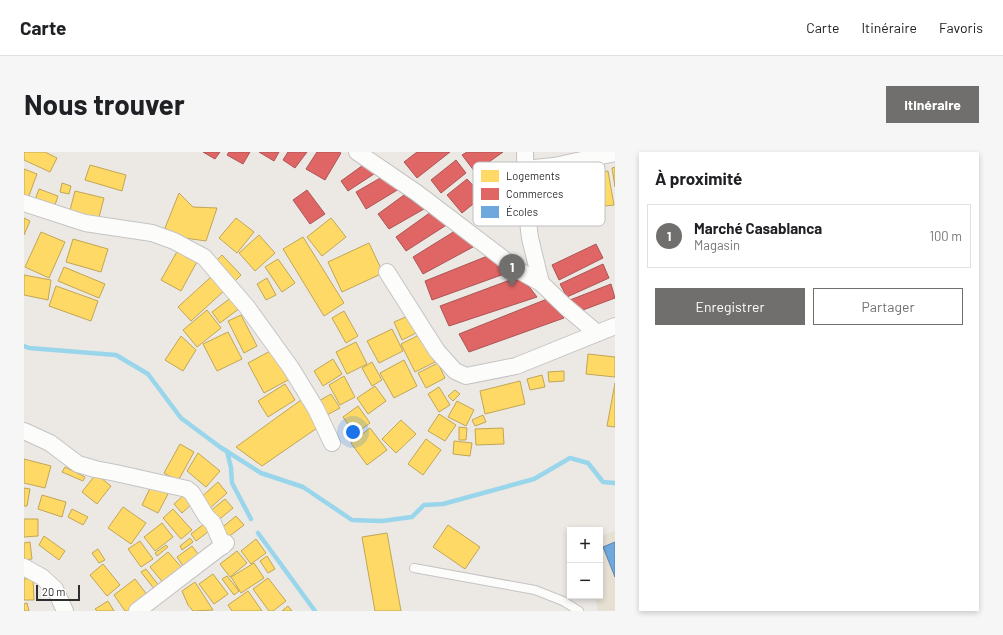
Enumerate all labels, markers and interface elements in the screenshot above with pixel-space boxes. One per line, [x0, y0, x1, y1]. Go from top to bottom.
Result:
text: Carte [20, 16, 66, 39]
text: Carte [806, 19, 839, 36]
text: Itinéraire [861, 19, 917, 36]
text: Favoris [939, 19, 983, 36]
button: Itinéraire [886, 86, 979, 123]
text: Nous trouver [24, 87, 185, 121]
legend [473, 162, 605, 226]
text: À proximité [655, 168, 742, 188]
text: Logements [506, 169, 560, 182]
text: Commerces [506, 187, 563, 200]
text: Écoles [506, 205, 538, 218]
text: Marché Casablanca [694, 219, 822, 237]
text: 1 [667, 228, 671, 244]
text: 100 m [929, 228, 962, 244]
text: Magasin [694, 237, 740, 253]
pin: 1 [499, 254, 525, 287]
button: Enregistrer [655, 288, 805, 325]
button: Partager [813, 288, 963, 325]
your location [343, 422, 363, 442]
map controls [567, 527, 603, 599]
button: + [567, 527, 603, 563]
button: − [567, 563, 603, 599]
scale bar [36, 583, 80, 602]
text: 20 m [42, 585, 65, 598]

